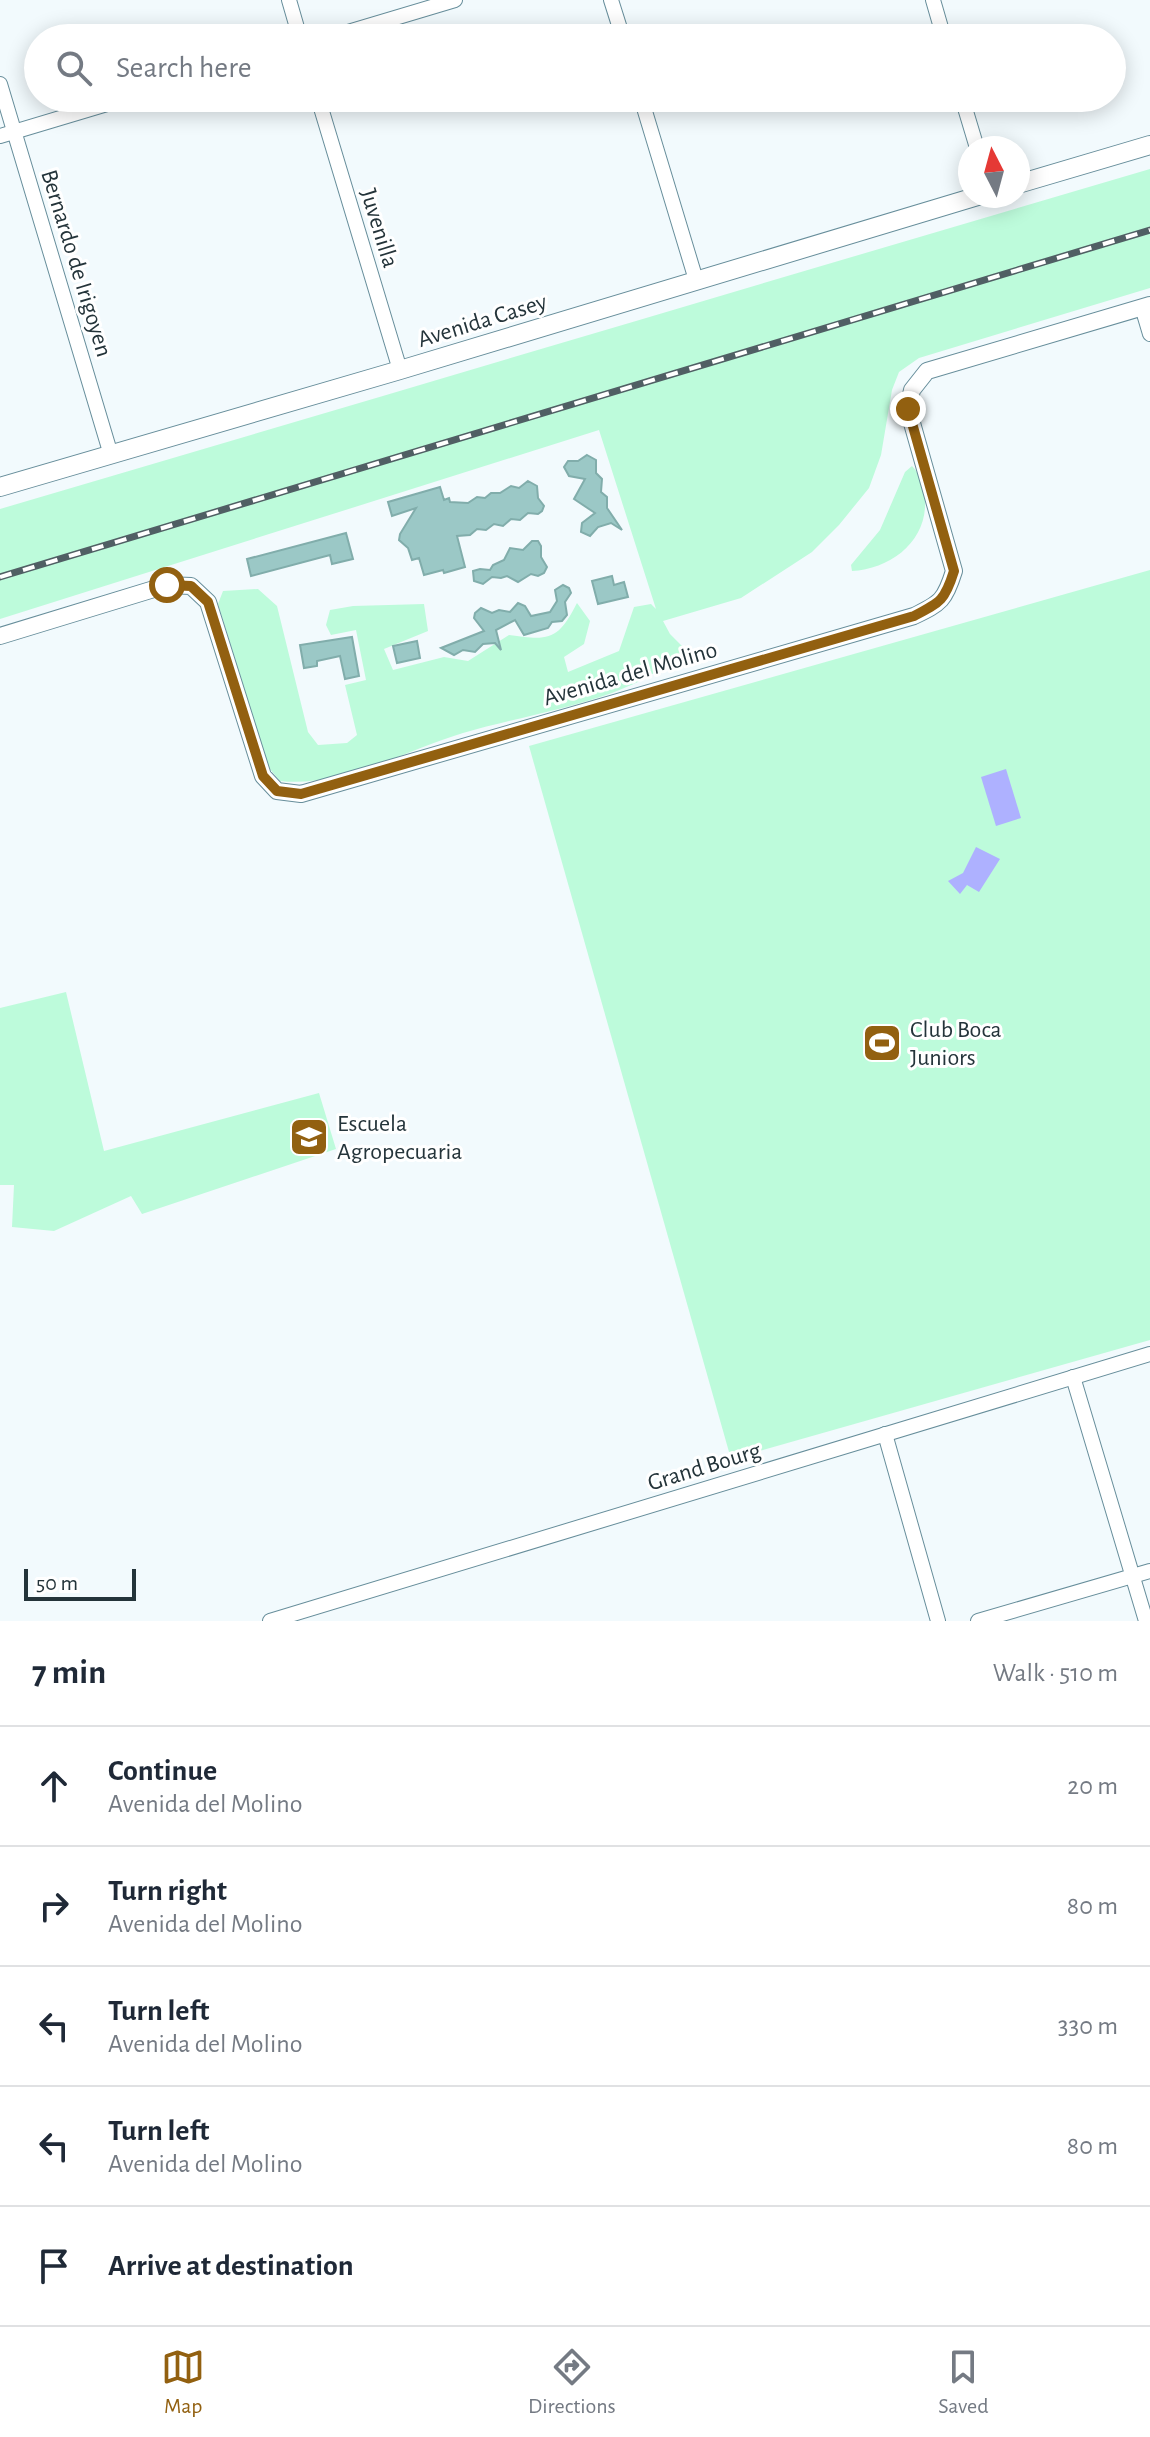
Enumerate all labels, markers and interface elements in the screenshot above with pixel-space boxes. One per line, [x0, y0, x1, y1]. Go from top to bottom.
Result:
search box [24, 24, 1126, 112]
icon: search [52, 46, 96, 90]
text: Search here [116, 53, 252, 83]
north arrow [958, 136, 1030, 208]
street label: Bernardo de Irigoyen [36, 167, 116, 360]
street label: Juvenilla [356, 186, 402, 271]
street label: Avenida Casey [415, 290, 550, 352]
route end [890, 391, 926, 427]
route start [149, 567, 185, 603]
street label: Avenida del Molino [541, 638, 720, 710]
place label: Club Boca Juniors [910, 1018, 1001, 1070]
sports icon: Club Boca Juniors [861, 1022, 903, 1064]
place label: Escuela Agropecuaria [337, 1112, 462, 1164]
school or university icon: Escuela Agropecuaria [288, 1116, 330, 1158]
street label: Grand Bourg [645, 1438, 764, 1496]
scale bar [24, 1565, 136, 1601]
text: 50 m [36, 1572, 78, 1594]
text: 7 min [32, 1656, 106, 1690]
text: Walk · 510 m [993, 1660, 1118, 1686]
text: Continue [108, 1756, 217, 1786]
icon: ahead [32, 1764, 76, 1808]
text: 20 m [1067, 1773, 1118, 1799]
text: Avenida del Molino [108, 1791, 302, 1817]
text: Turn right [108, 1876, 227, 1906]
icon: right [32, 1884, 76, 1928]
text: 80 m [1067, 1893, 1118, 1919]
text: Avenida del Molino [108, 1911, 302, 1937]
text: Turn left [108, 1996, 209, 2026]
icon: left [32, 2004, 76, 2048]
text: 330 m [1058, 2013, 1118, 2039]
text: Avenida del Molino [108, 2031, 302, 2057]
text: Turn left [108, 2116, 209, 2146]
icon: left [32, 2124, 76, 2168]
text: 80 m [1067, 2133, 1118, 2159]
text: Avenida del Molino [108, 2151, 302, 2177]
icon: arrive [32, 2244, 76, 2288]
text: Arrive at destination [108, 2251, 354, 2281]
tab: Map [161, 2345, 205, 2419]
tab: Directions [528, 2345, 616, 2419]
tab: Saved [938, 2345, 989, 2419]

